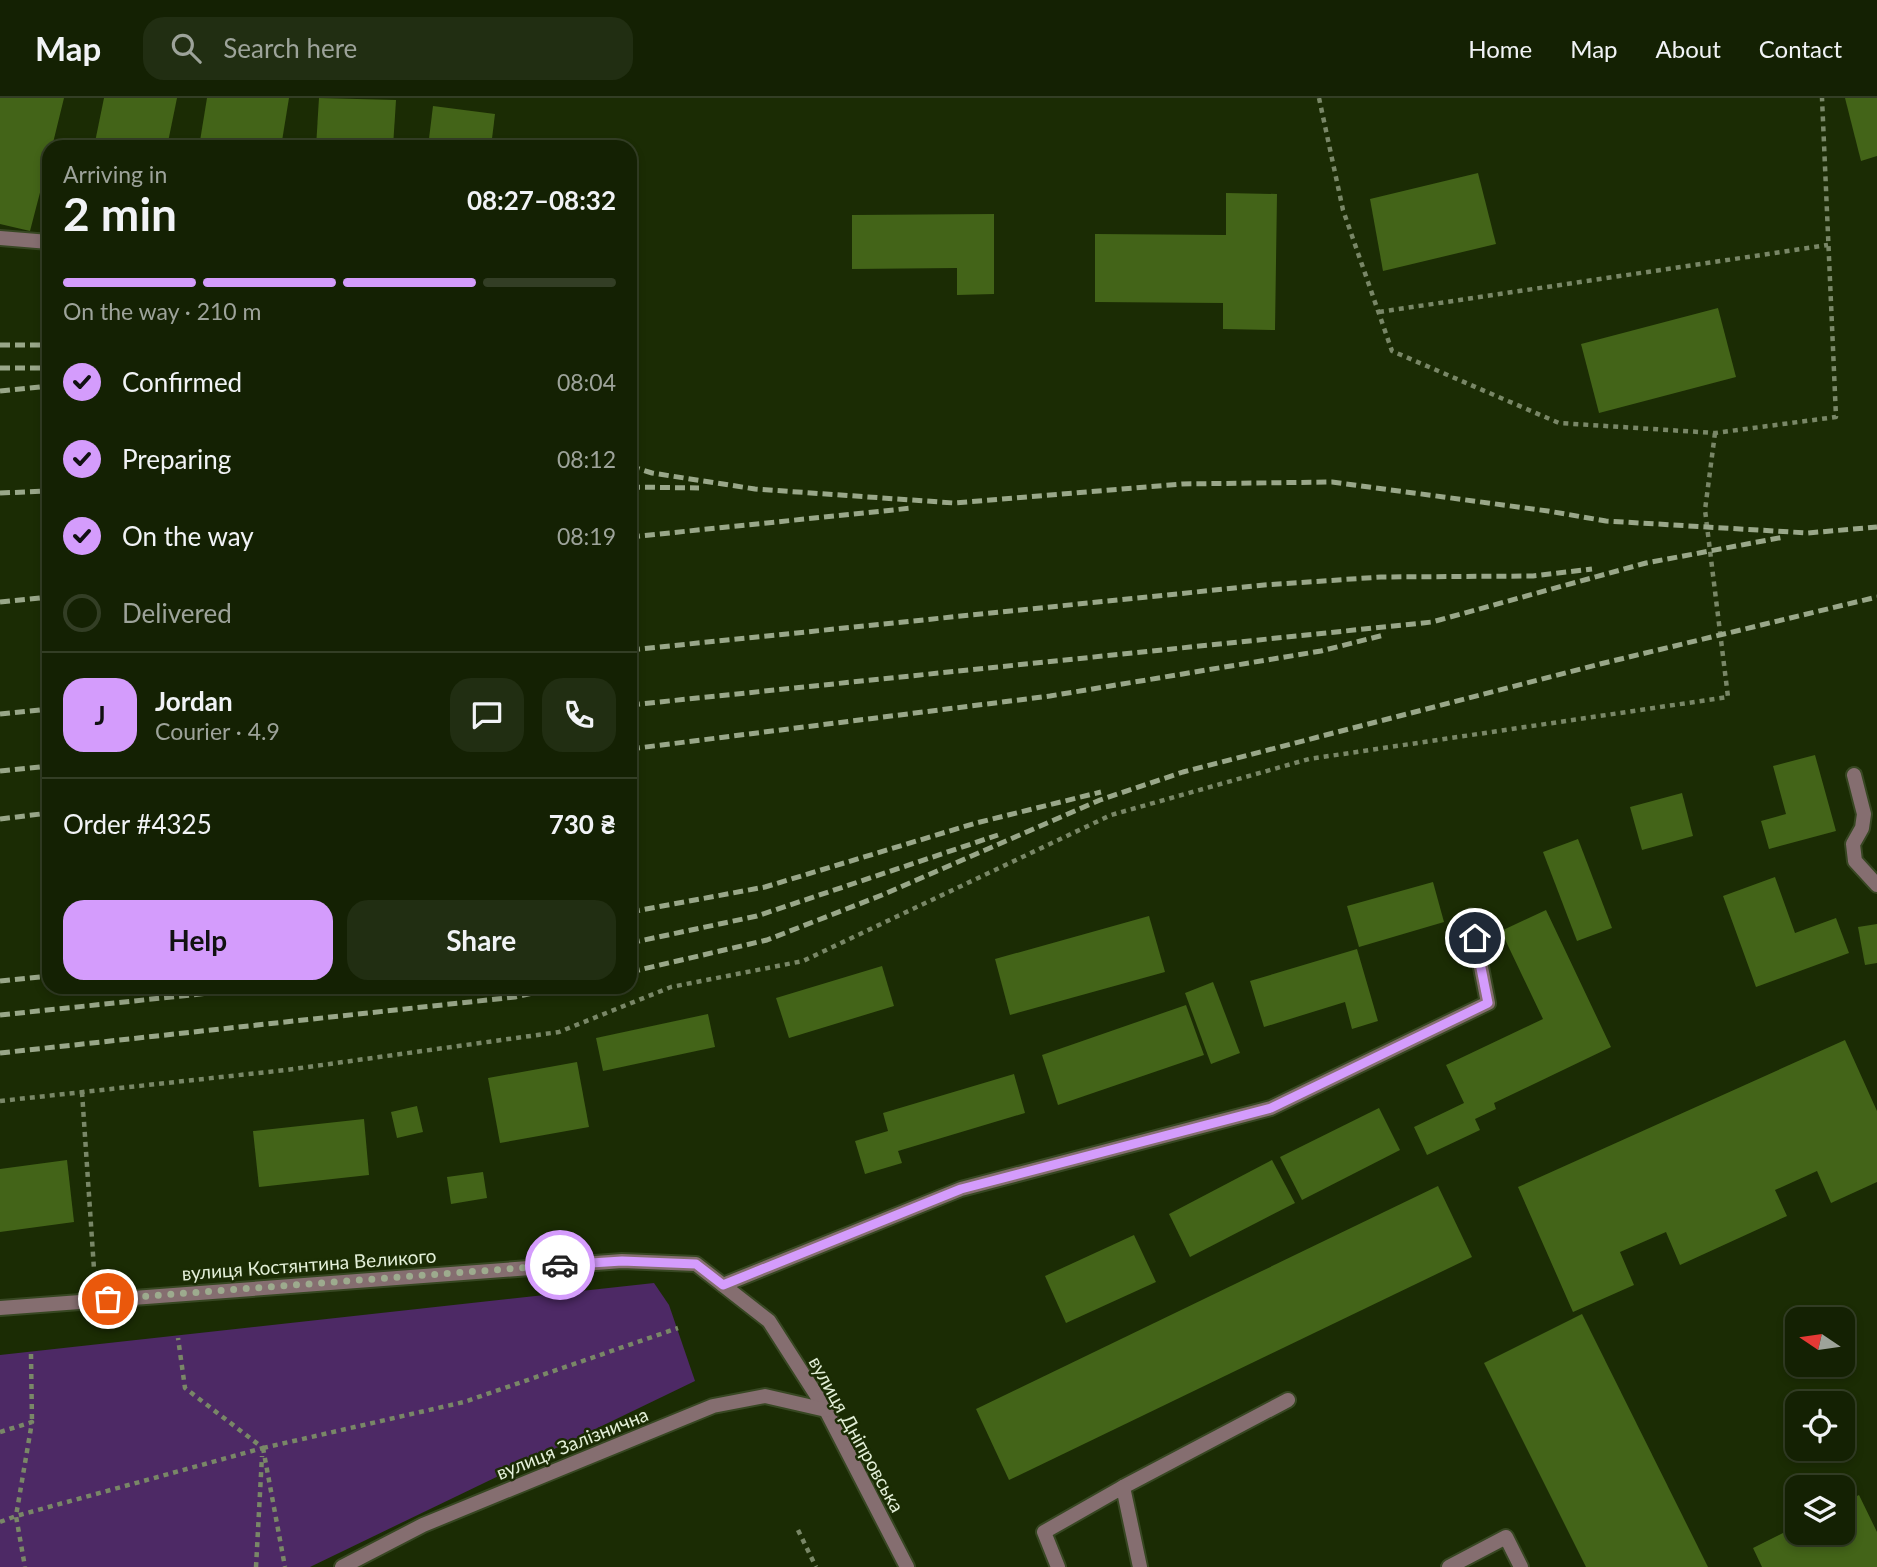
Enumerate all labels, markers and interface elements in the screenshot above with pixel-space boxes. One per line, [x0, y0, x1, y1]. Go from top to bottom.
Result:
search box [143, 17, 633, 80]
text: Map [35, 28, 101, 68]
icon: search [167, 29, 205, 67]
text: Search here [223, 32, 357, 64]
text: Home [1468, 34, 1532, 63]
text: Map [1570, 34, 1618, 63]
text: About [1656, 34, 1721, 63]
text: Contact [1759, 34, 1842, 63]
text: Arriving in [63, 160, 167, 188]
text: 08:27–08:32 [467, 184, 616, 216]
text: 2 min [63, 186, 177, 241]
text: On the way · 210 m [63, 297, 262, 325]
icon: check [63, 363, 101, 401]
text: Confirmed [122, 366, 242, 398]
text: 08:04 [557, 368, 616, 396]
icon: check [63, 440, 101, 478]
text: Preparing [122, 443, 231, 475]
text: 08:12 [557, 445, 616, 473]
icon: check [63, 517, 101, 555]
text: On the way [122, 520, 254, 552]
text: 08:19 [557, 522, 616, 550]
text: Delivered [122, 597, 232, 629]
button: chat [450, 678, 524, 752]
button: phone [542, 678, 616, 752]
text: Jordan [155, 685, 233, 717]
text: J [94, 699, 106, 731]
text: Courier · 4.9 [155, 717, 280, 745]
text: Order #4325 [63, 808, 212, 840]
text: 730 ₴ [549, 808, 616, 840]
button: Help [63, 900, 333, 980]
button: Share [347, 900, 616, 980]
pin [1445, 908, 1505, 968]
icon: home [1456, 919, 1494, 957]
courier [525, 1230, 595, 1300]
street label: вулиця Костянтина Великого [181, 1244, 437, 1284]
icon: car [541, 1246, 579, 1284]
pin [78, 1269, 138, 1329]
icon: bag [89, 1280, 127, 1318]
north arrow [1785, 1307, 1855, 1377]
map controls [1785, 1307, 1855, 1545]
street label: вулиця Дніпровська [805, 1352, 909, 1516]
button: locate [1785, 1391, 1855, 1461]
street label: вулиця Залізнична [493, 1402, 651, 1484]
button: layers [1785, 1475, 1855, 1545]

